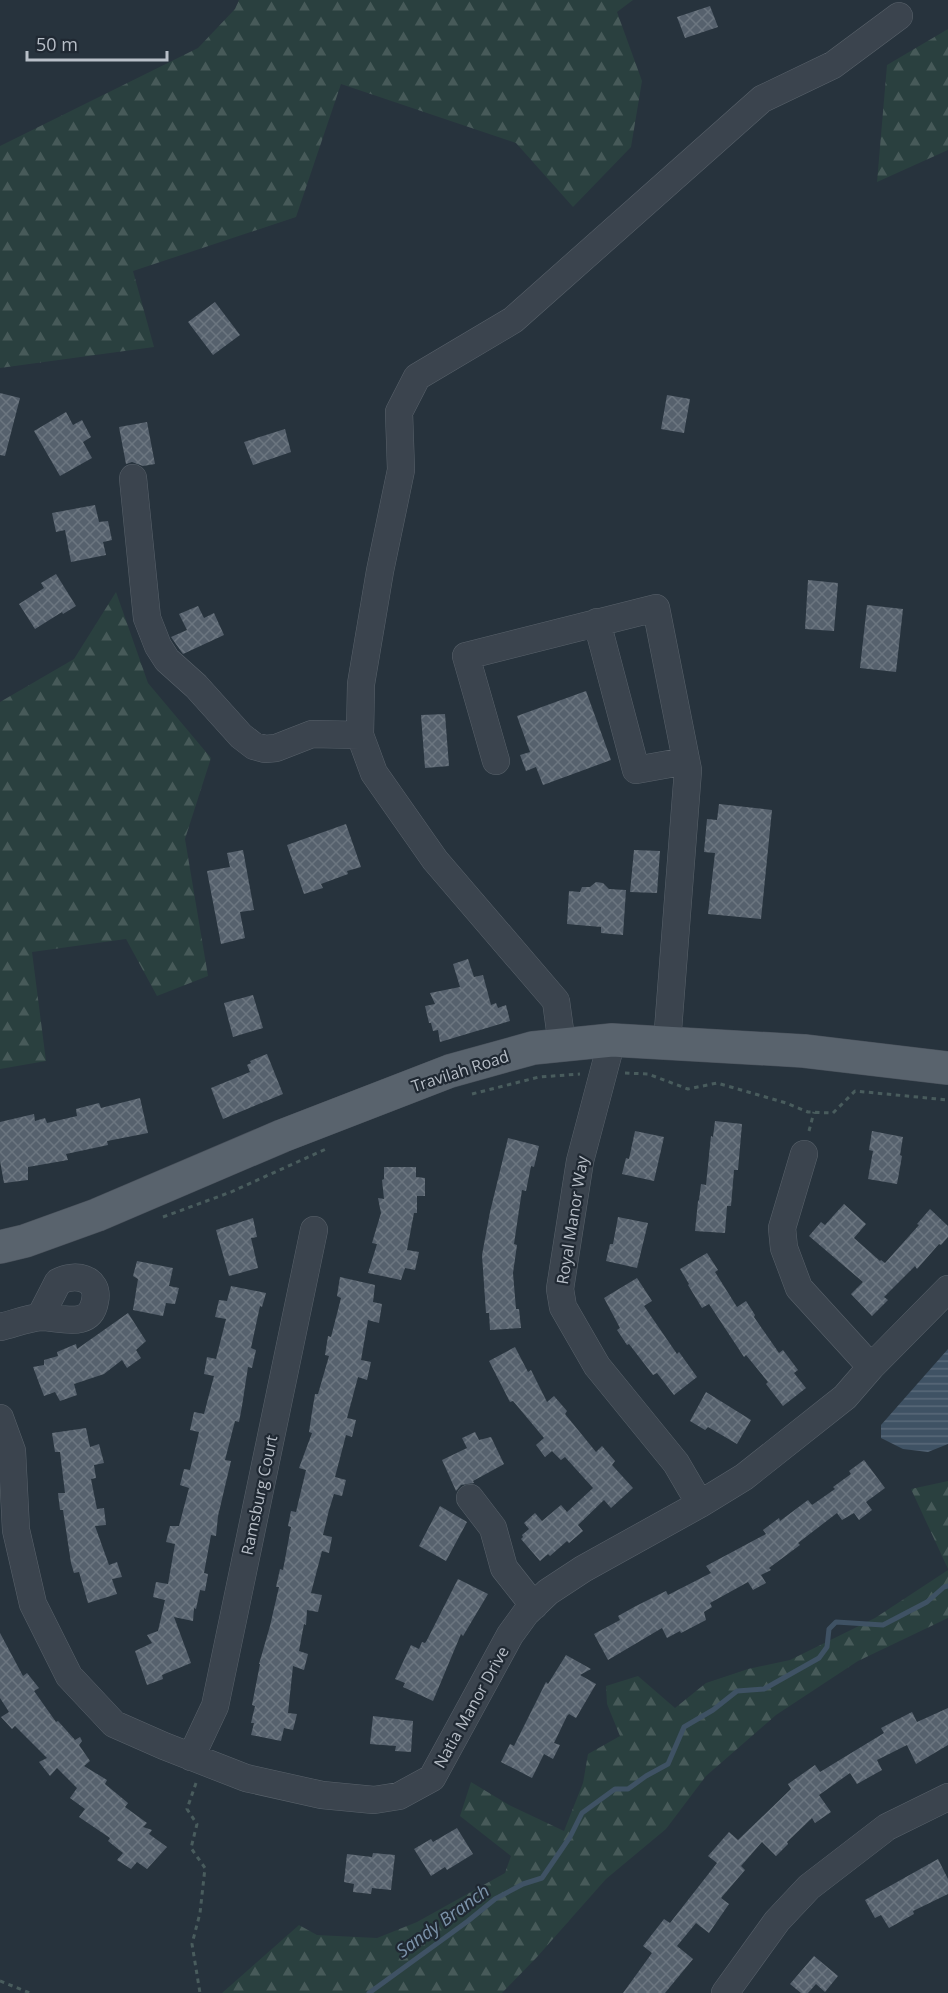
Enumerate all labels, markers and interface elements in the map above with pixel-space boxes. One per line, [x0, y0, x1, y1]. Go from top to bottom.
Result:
scale bar [27, 24, 166, 62]
text: 50 m [36, 32, 78, 56]
street label: Travilah Road [408, 1045, 512, 1097]
street label: Royal Manor Way [551, 1153, 593, 1286]
street label: Ramsburg Court [236, 1433, 282, 1557]
street label: Natia Manor Drive [428, 1642, 514, 1772]
water label: Sandy Branch [391, 1878, 494, 1962]

